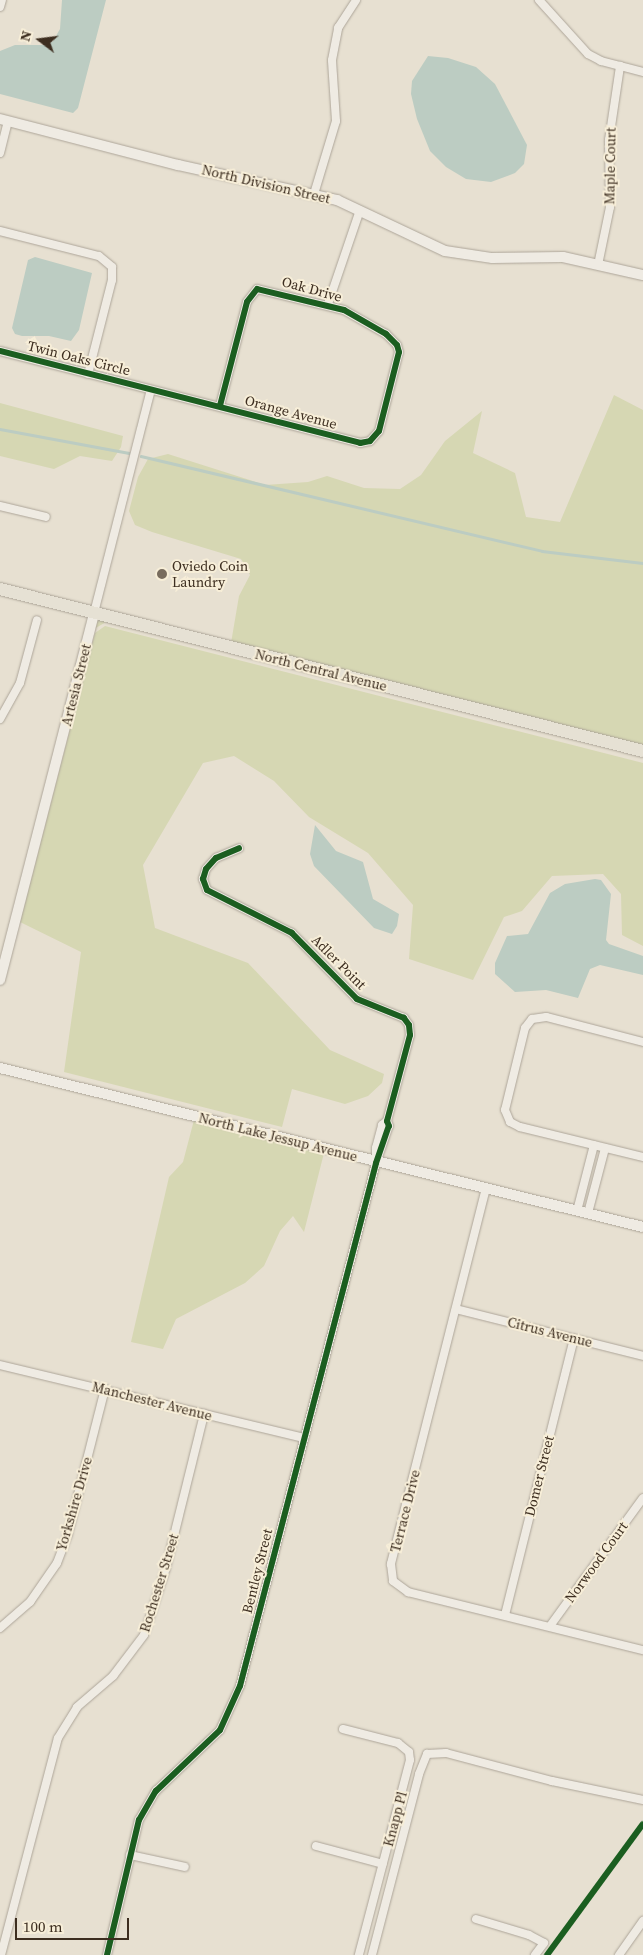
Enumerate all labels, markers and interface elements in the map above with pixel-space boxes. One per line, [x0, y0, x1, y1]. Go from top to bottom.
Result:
north arrow [15, 15, 65, 65]
text: N [15, 29, 36, 44]
street label: Maple Court [601, 127, 619, 205]
street label: North Division Street [200, 161, 332, 207]
street label: Oak Drive [280, 273, 344, 305]
street label: Twin Oaks Circle [26, 337, 132, 379]
street label: Orange Avenue [243, 392, 339, 432]
place label: Oviedo Coin Laundry [172, 558, 248, 590]
marker: Oviedo Coin Laundry [156, 568, 168, 580]
street label: Artesia Street [58, 642, 94, 728]
street label: North Central Avenue [253, 645, 389, 695]
street label: Adler Point [308, 931, 370, 993]
street label: North Lake Jessup Avenue [197, 1109, 359, 1165]
street label: Citrus Avenue [506, 1313, 594, 1351]
street label: Manchester Avenue [90, 1378, 214, 1424]
street label: Domer Street [521, 1434, 557, 1518]
street label: Yorkshire Drive [53, 1455, 95, 1553]
street label: Terrace Drive [387, 1468, 423, 1554]
street label: Norwood Court [561, 1518, 631, 1606]
street label: Bentley Street [238, 1527, 276, 1615]
street label: Rochester Street [136, 1532, 182, 1634]
street label: Knapp Pl [380, 1790, 410, 1848]
scale bar [18, 1908, 131, 1940]
text: 100 m [23, 1916, 63, 1937]

